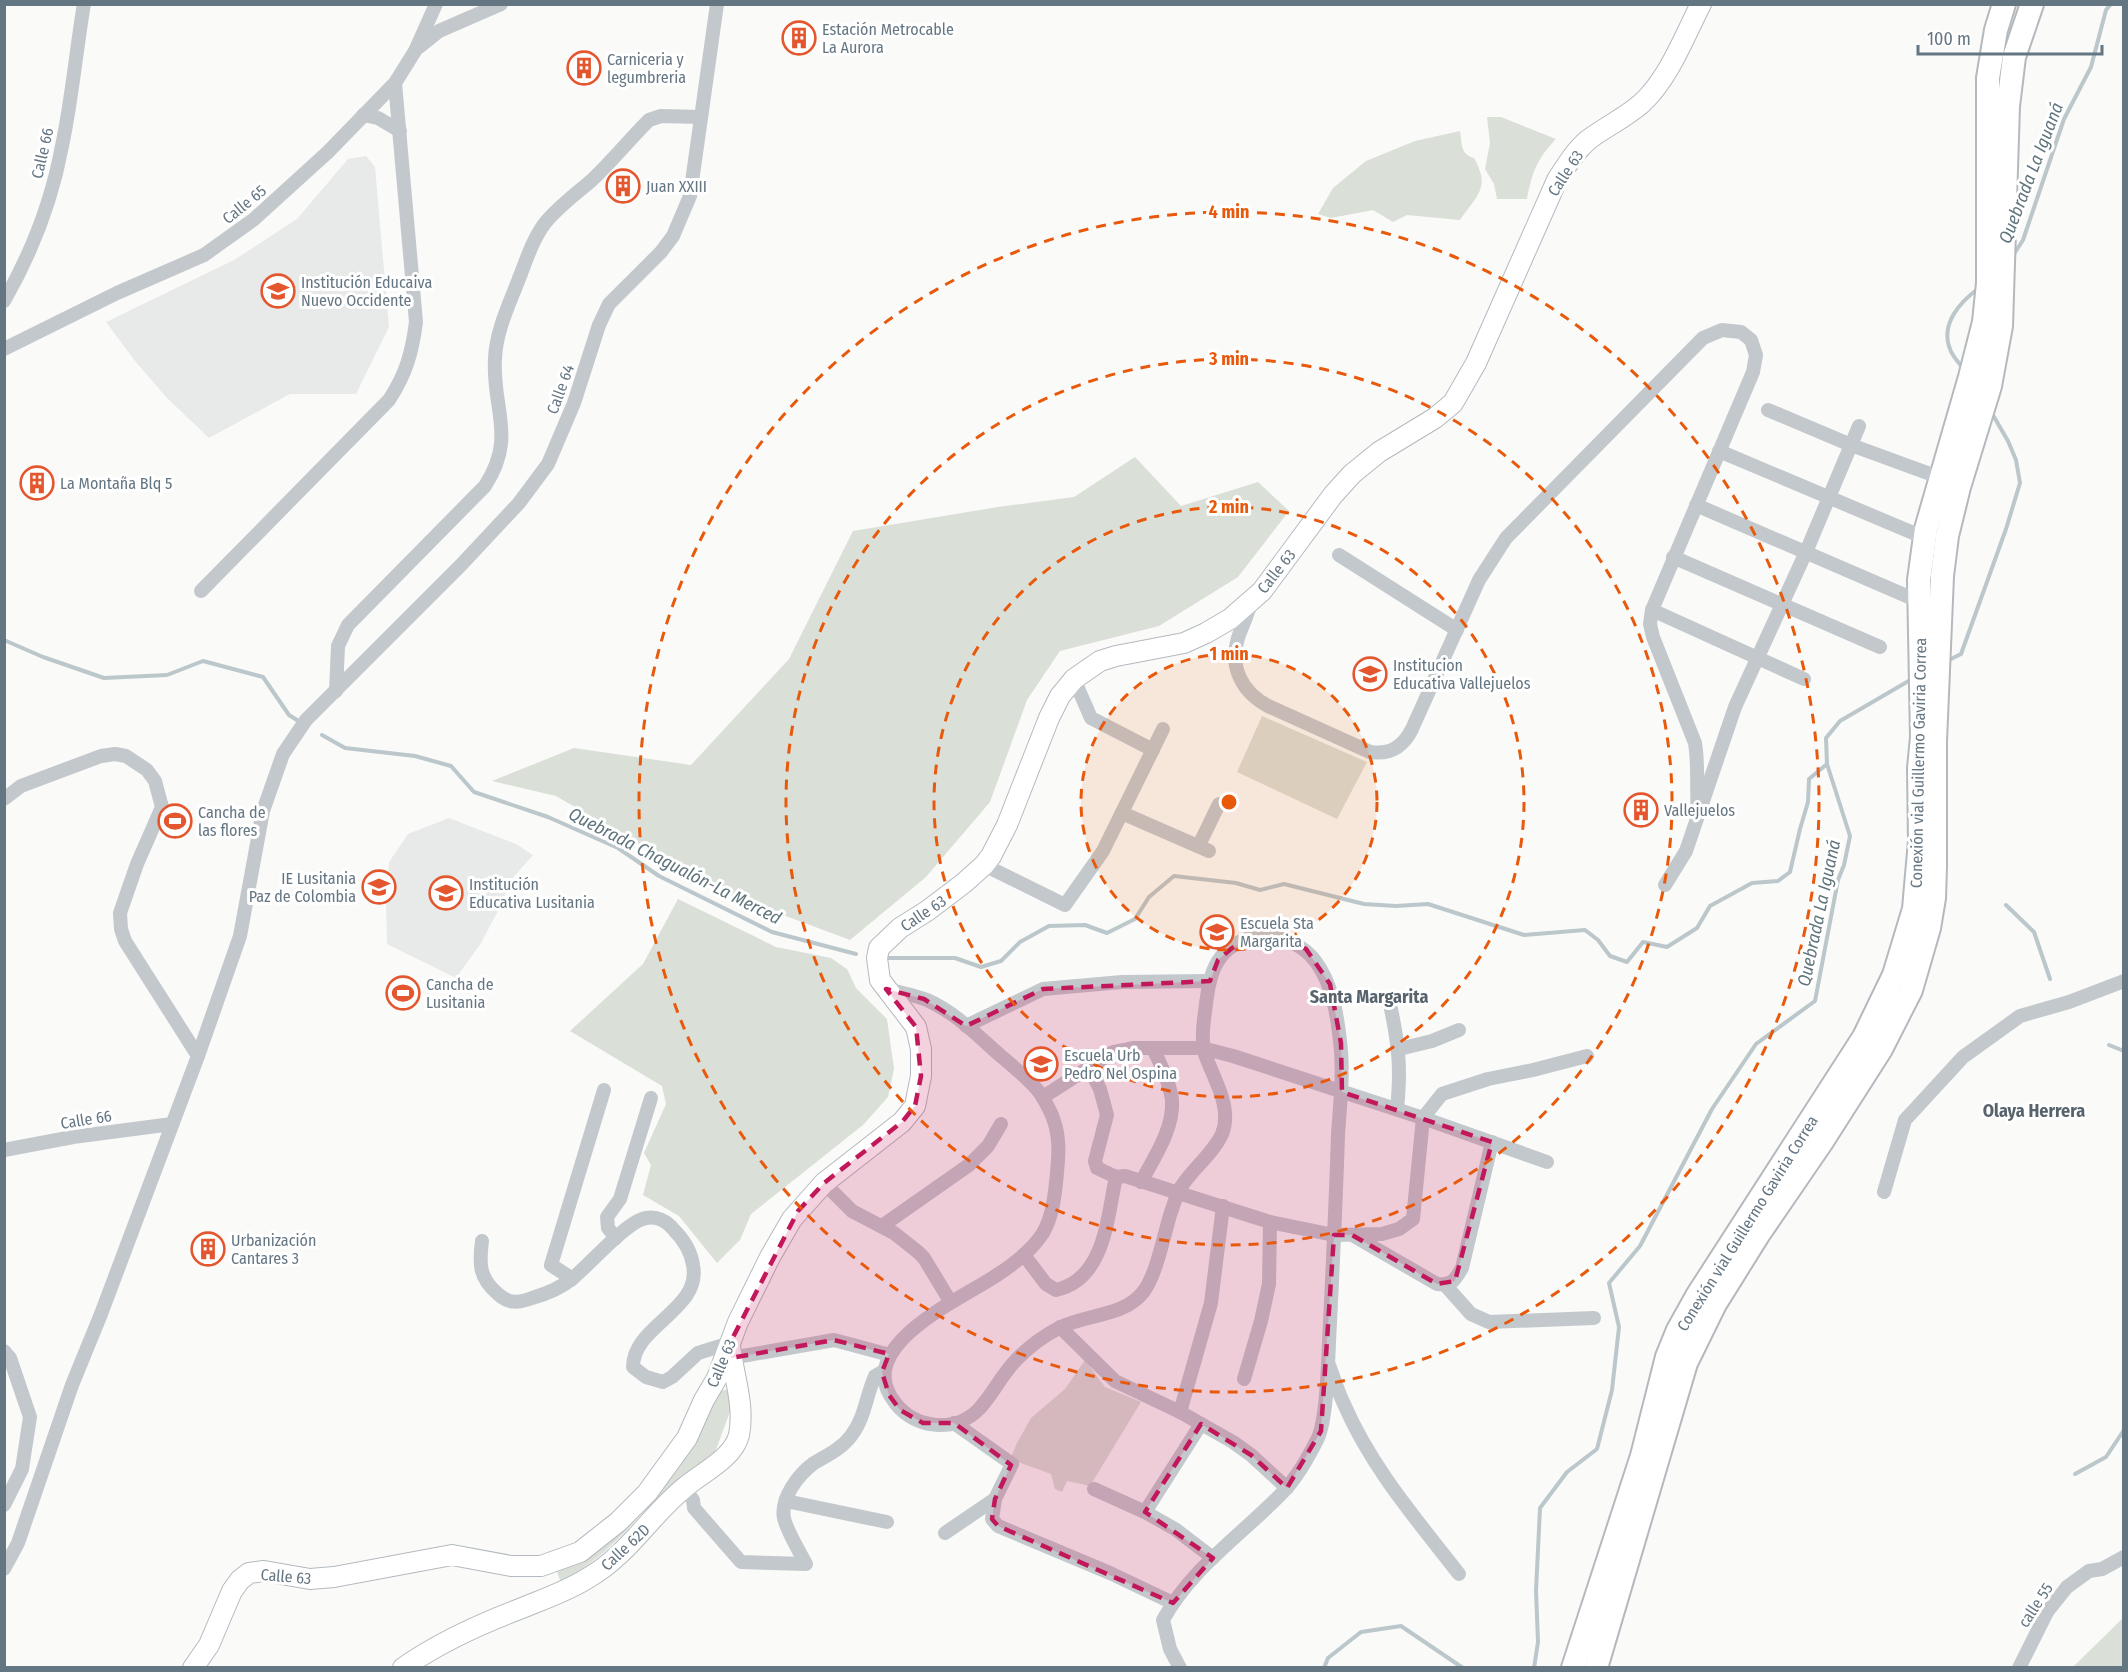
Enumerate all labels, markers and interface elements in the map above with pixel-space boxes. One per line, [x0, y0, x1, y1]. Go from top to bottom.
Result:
scale bar [1918, 18, 2102, 56]
building icon: Estación Metrocable La Aurora [781, 20, 817, 56]
place label: Estación Metrocable La Aurora [822, 20, 954, 57]
text: 100 m [1927, 28, 1971, 50]
building icon: Carniceria y legumbreria [566, 50, 602, 86]
place label: Carniceria y legumbreria [607, 50, 686, 87]
water label: Quebrada La Iguaná [1994, 99, 2068, 247]
street label: Calle 66 [27, 126, 58, 180]
street label: Calle 63 [1544, 147, 1587, 200]
building icon: Juan XXIII [605, 168, 641, 204]
place label: Juan XXIII [646, 177, 707, 196]
street label: Calle 65 [219, 181, 270, 228]
text: 4 min [1209, 201, 1249, 223]
school or university icon: Institución Educaiva Nuevo Occidente [260, 273, 296, 309]
place label: Institución Educaiva Nuevo Occidente [301, 273, 432, 310]
text: 3 min [1208, 348, 1249, 370]
street label: Calle 64 [543, 362, 578, 417]
building icon: La Montaña Blq 5 [19, 465, 55, 501]
place label: La Montaña Blq 5 [60, 474, 172, 493]
text: 2 min [1208, 496, 1249, 518]
street label: Calle 63 [1253, 545, 1299, 597]
street label: Conexión vial Guillermo Gaviria Correa [1907, 637, 1930, 888]
text: 1 min [1209, 643, 1249, 665]
school or university icon: Institucion Educativa Vallejuelos [1352, 656, 1388, 692]
place label: Institucion Educativa Vallejuelos [1393, 656, 1531, 693]
centre of rings [1219, 792, 1239, 812]
building icon: Vallejuelos [1623, 792, 1659, 828]
place label: Vallejuelos [1664, 801, 1735, 820]
sports icon: Cancha de las flores [157, 803, 193, 839]
place label: Cancha de las flores [198, 803, 266, 840]
water label: Quebrada Chagualón-La Merced [565, 803, 785, 930]
water label: Quebrada La Iguaná [1793, 838, 1845, 988]
place label: IE Lusitania Paz de Colombia [249, 869, 356, 906]
school or university icon: IE Lusitania Paz de Colombia [361, 869, 397, 905]
school or university icon: Institución Educativa Lusitania [428, 875, 464, 911]
place label: Institución Educativa Lusitania [469, 875, 595, 912]
street label: Calle 63 [897, 891, 950, 935]
school or university icon: Escuela Sta Margarita [1199, 914, 1235, 950]
place label: Escuela Sta Margarita [1240, 914, 1314, 951]
sports icon: Cancha de Lusitania [385, 975, 421, 1011]
place label: Cancha de Lusitania [426, 975, 494, 1012]
district label: Santa Margarita [1310, 986, 1428, 1008]
school or university icon: Escuela Urb Pedro Nel Ospina [1023, 1046, 1059, 1082]
place label: Escuela Urb Pedro Nel Ospina [1064, 1046, 1177, 1083]
district label: Olaya Herrera [1983, 1100, 2085, 1122]
street label: Calle 66 [59, 1106, 113, 1133]
street label: Conexión vial Guillermo Gaviria Correa [1673, 1112, 1822, 1335]
building icon: Urbanización Cantares 3 [190, 1231, 226, 1267]
place label: Urbanización Cantares 3 [231, 1231, 316, 1268]
street label: Calle 63 [703, 1336, 740, 1390]
street label: Calle 62D [597, 1520, 654, 1575]
street label: Calle 63 [260, 1565, 312, 1588]
street label: calle 55 [2014, 1580, 2057, 1631]

